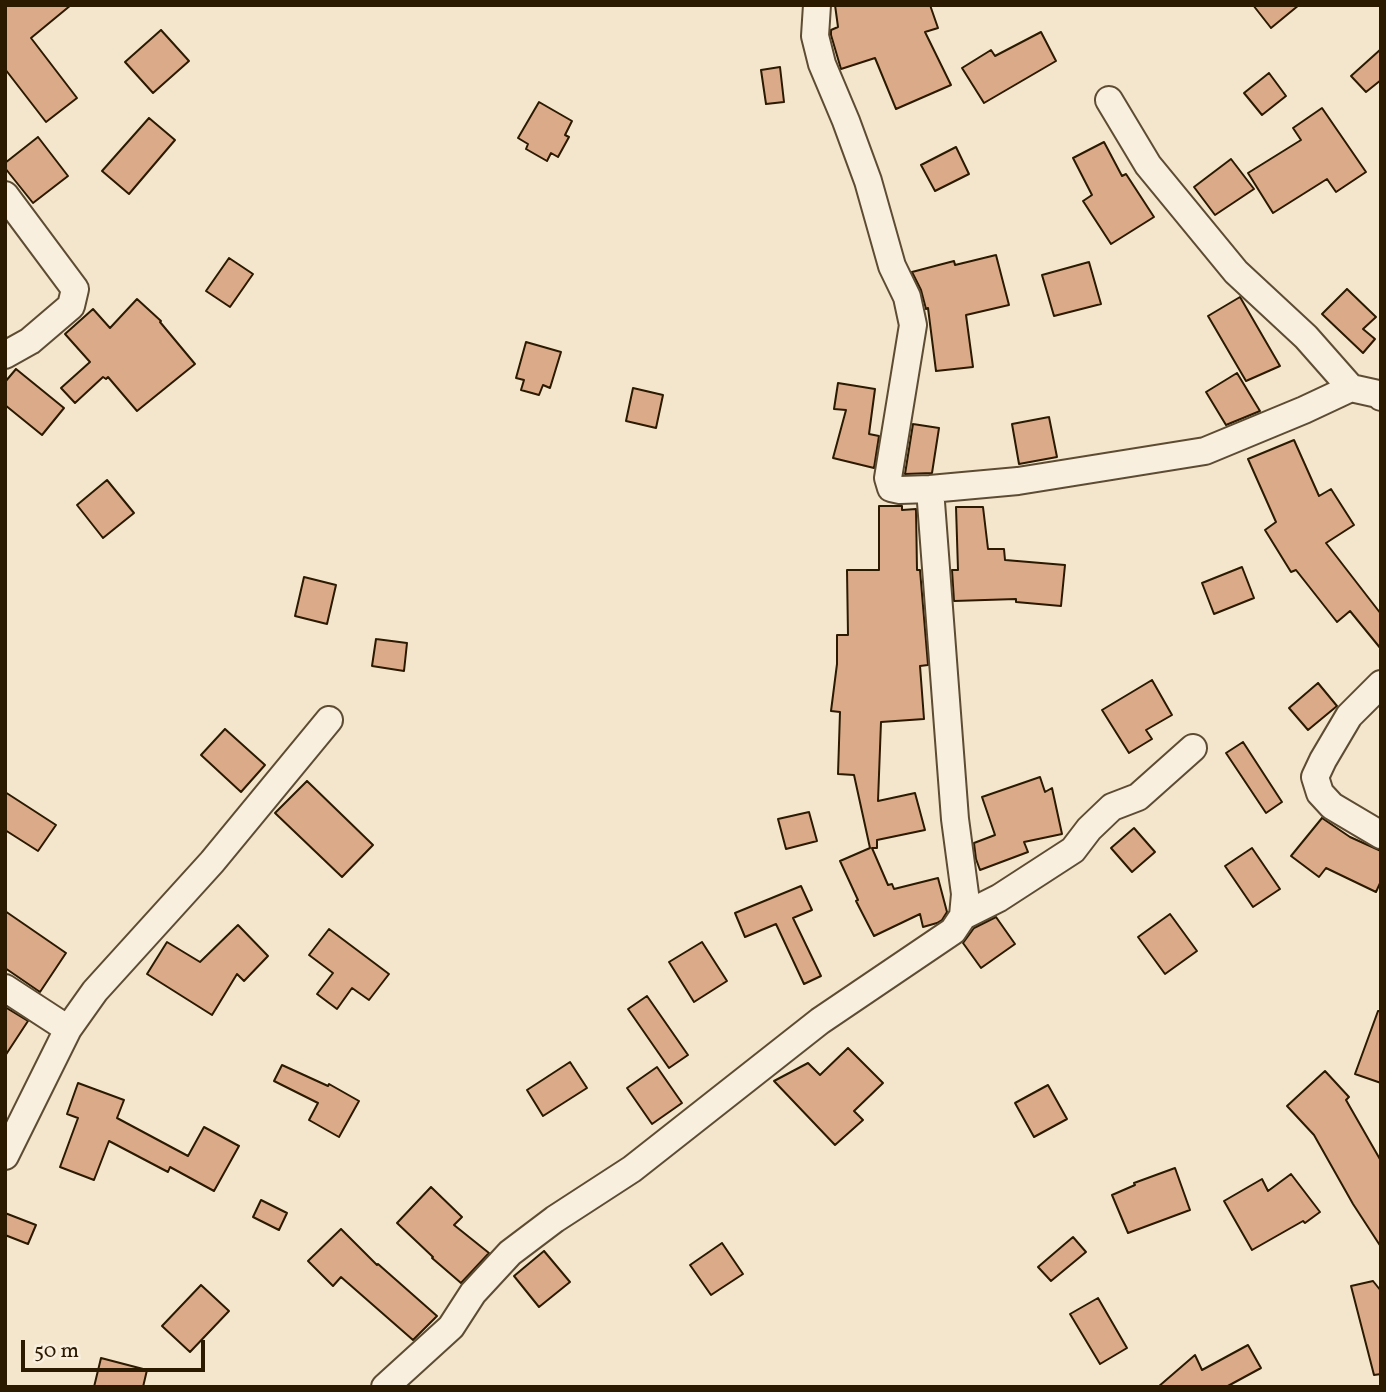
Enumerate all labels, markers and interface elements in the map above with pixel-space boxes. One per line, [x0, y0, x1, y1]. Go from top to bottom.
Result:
scale bar [24, 1326, 208, 1370]
text: 50 m [34, 1337, 79, 1366]

